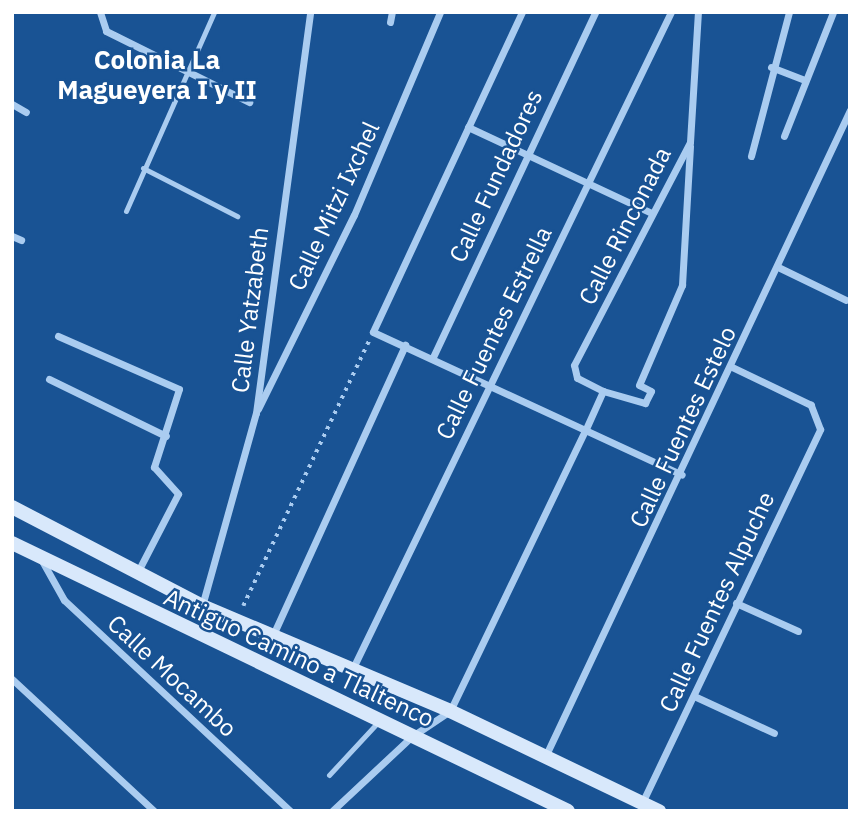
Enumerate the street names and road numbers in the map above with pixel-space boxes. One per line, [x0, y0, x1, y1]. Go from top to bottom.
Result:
street label: Calle Fundadores [443, 85, 549, 267]
street label: Calle Mitzi Ixchel [282, 117, 386, 295]
street label: Calle Rinconada [573, 142, 677, 310]
street label: Calle Fuentes Estrella [430, 222, 558, 444]
street label: Calle Yatzabeth [226, 225, 274, 395]
street label: Calle Fuentes Estelo [624, 322, 742, 532]
street label: Calle Fuentes Alpuche [653, 487, 781, 717]
street label: Antiguo Camino a Tlaltenco [159, 583, 439, 733]
street label: Calle Mocambo [102, 609, 242, 743]

